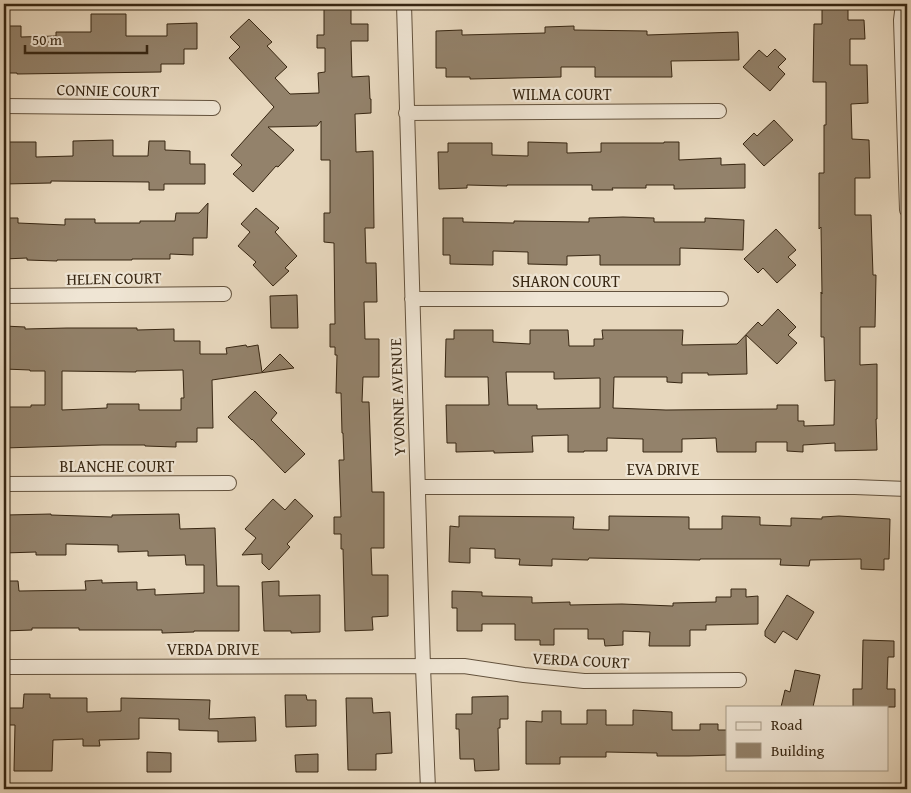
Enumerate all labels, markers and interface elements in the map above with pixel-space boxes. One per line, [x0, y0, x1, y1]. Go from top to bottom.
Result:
scale bar [25, 22, 148, 54]
text: 50 m [32, 29, 63, 50]
street label: CONNIE COURT [56, 77, 160, 103]
street label: WILMA COURT [512, 82, 612, 106]
street label: HELEN COURT [66, 265, 162, 291]
street label: SHARON COURT [512, 269, 620, 293]
street label: YVONNE AVENUE [383, 338, 411, 456]
street label: BLANCHE COURT [60, 454, 174, 478]
street label: EVA DRIVE [627, 457, 699, 481]
street label: VERDA DRIVE [167, 637, 259, 661]
street label: VERDA COURT [532, 645, 630, 675]
legend [726, 706, 888, 770]
text: Road [771, 714, 802, 735]
text: Building [771, 740, 825, 761]

